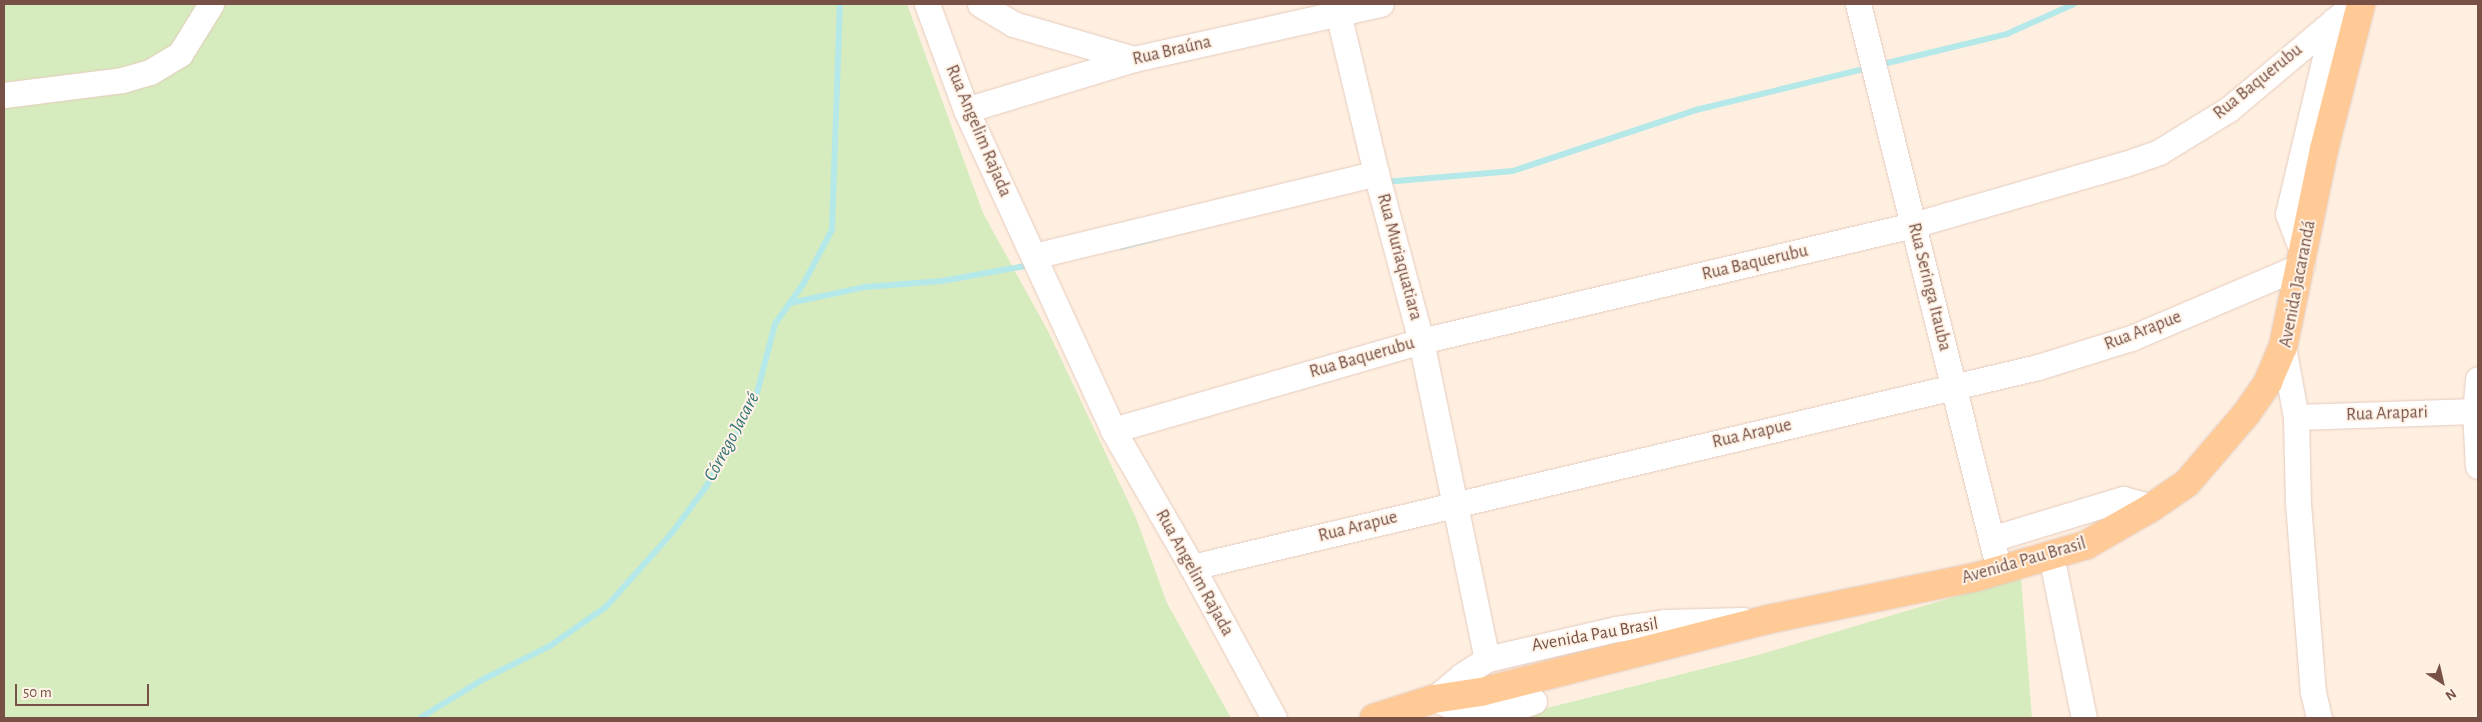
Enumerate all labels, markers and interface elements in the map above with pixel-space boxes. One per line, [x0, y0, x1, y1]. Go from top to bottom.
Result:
street label: Rua Braúna [1131, 31, 1213, 71]
street label: Rua Baquerubu [2209, 40, 2307, 124]
street label: Rua Angelim Rajada [940, 62, 1016, 200]
street label: Rua Muriaquatiara [1372, 191, 1426, 323]
street label: Avenida Jacarandá [2275, 219, 2321, 349]
street label: Rua Seringa Itauba [1903, 221, 1955, 353]
street label: Rua Baquerubu [1700, 240, 1810, 286]
street label: Rua Arapue [2101, 306, 2185, 356]
street label: Rua Baquerubu [1307, 333, 1417, 383]
water label: Córrego Jacaré [699, 389, 765, 485]
street label: Rua Arapari [2346, 402, 2428, 426]
street label: Rua Arapue [1710, 414, 1794, 454]
street label: Rua Angelim Rajada [1150, 506, 1238, 640]
street label: Rua Arapue [1316, 507, 1400, 547]
street label: Avenida Pau Brasil [1959, 533, 2089, 589]
street label: Avenida Pau Brasil [1530, 613, 1660, 657]
north arrow [2417, 657, 2467, 707]
scale bar [18, 674, 151, 706]
text: 50 m [23, 685, 52, 700]
text: N [2443, 686, 2459, 703]

